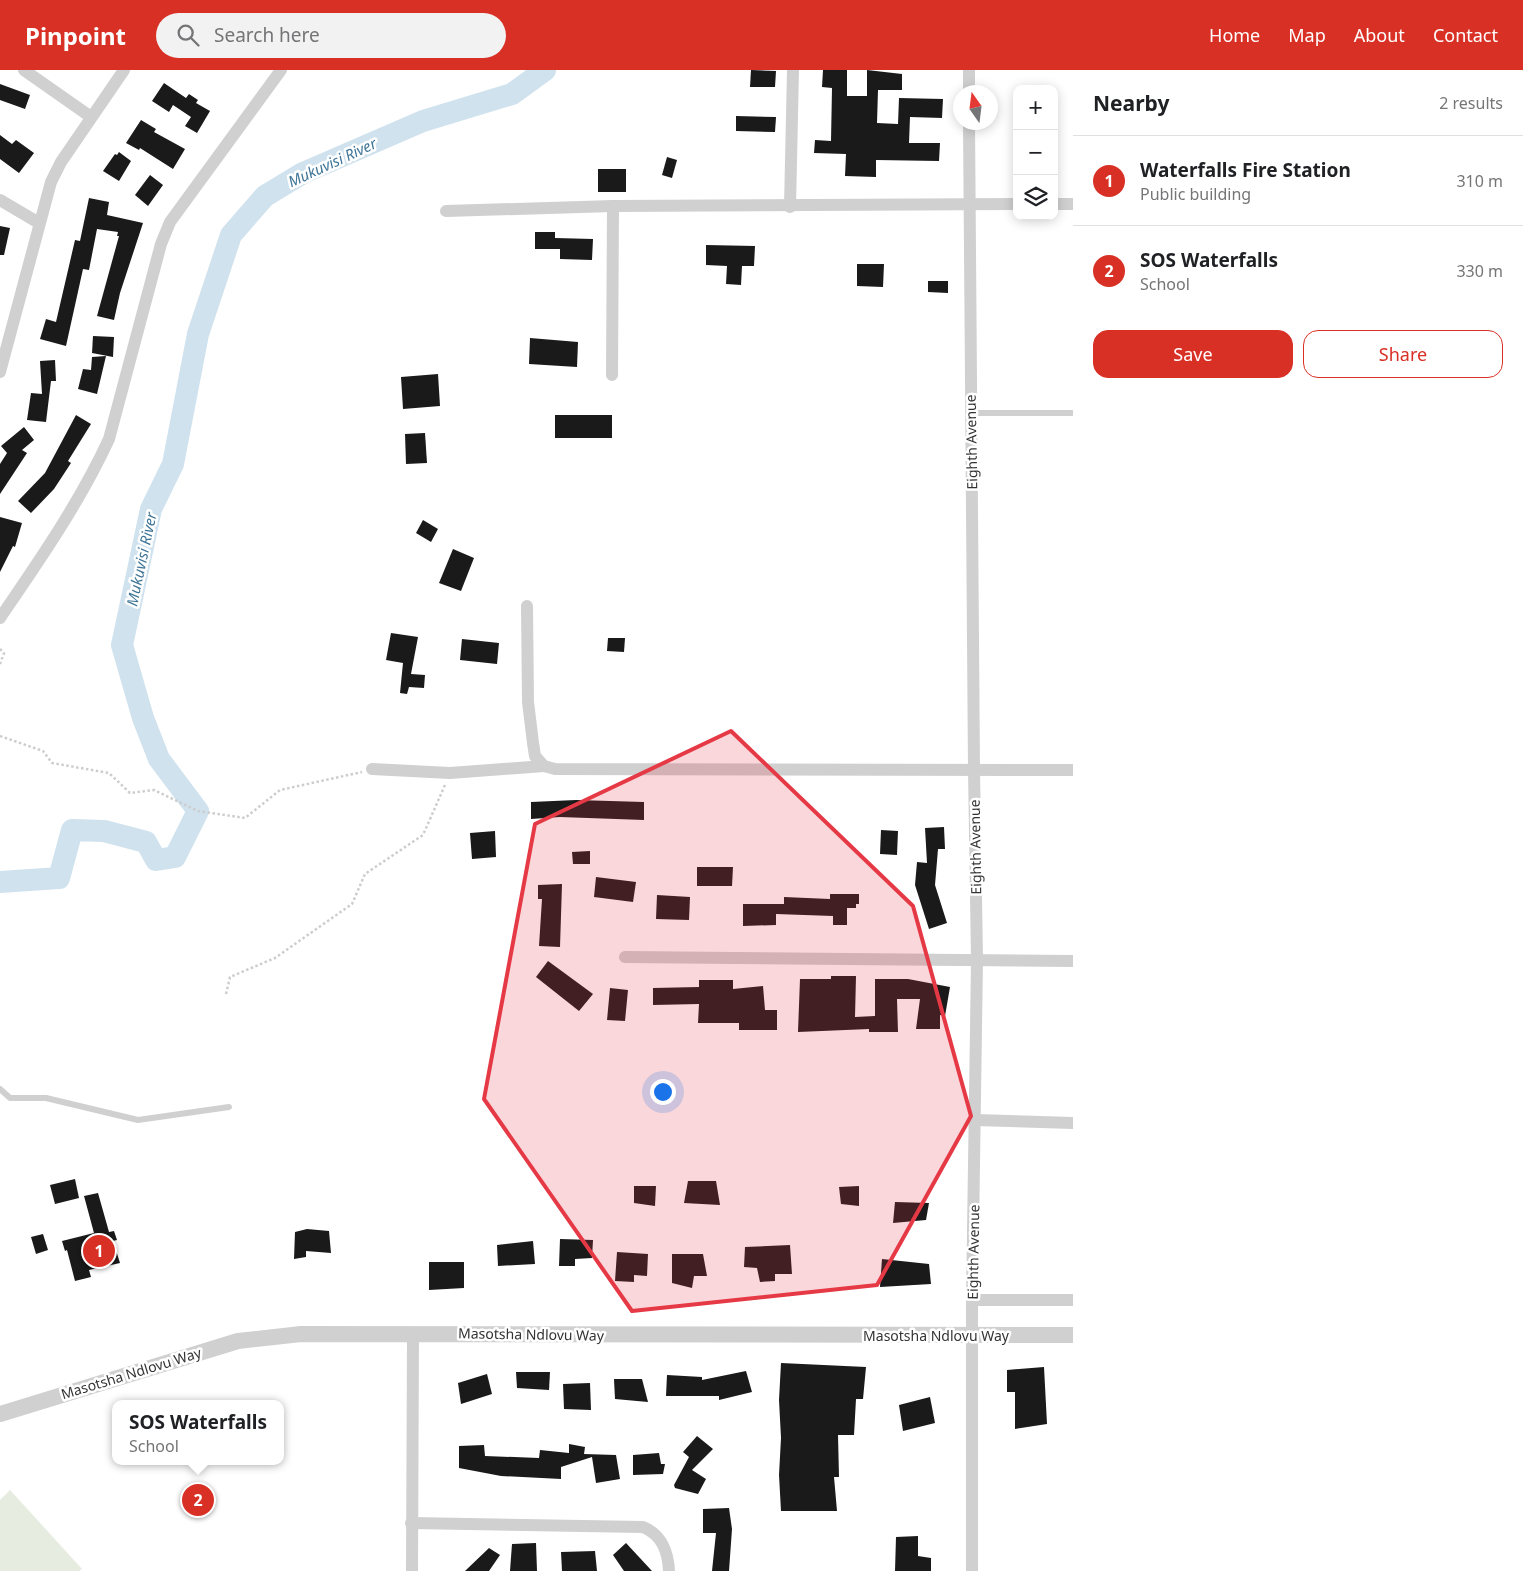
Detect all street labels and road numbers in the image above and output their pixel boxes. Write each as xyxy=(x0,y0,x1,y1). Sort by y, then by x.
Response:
street label: Eighth Avenue xyxy=(961,394,981,490)
street label: Eighth Avenue xyxy=(965,799,985,895)
street label: Eighth Avenue xyxy=(963,1204,983,1300)
street label: Masotsha Ndlovu Way xyxy=(458,1323,605,1345)
street label: Masotsha Ndlovu Way xyxy=(863,1326,1010,1345)
street label: Masotsha Ndlovu Way xyxy=(58,1342,204,1403)

